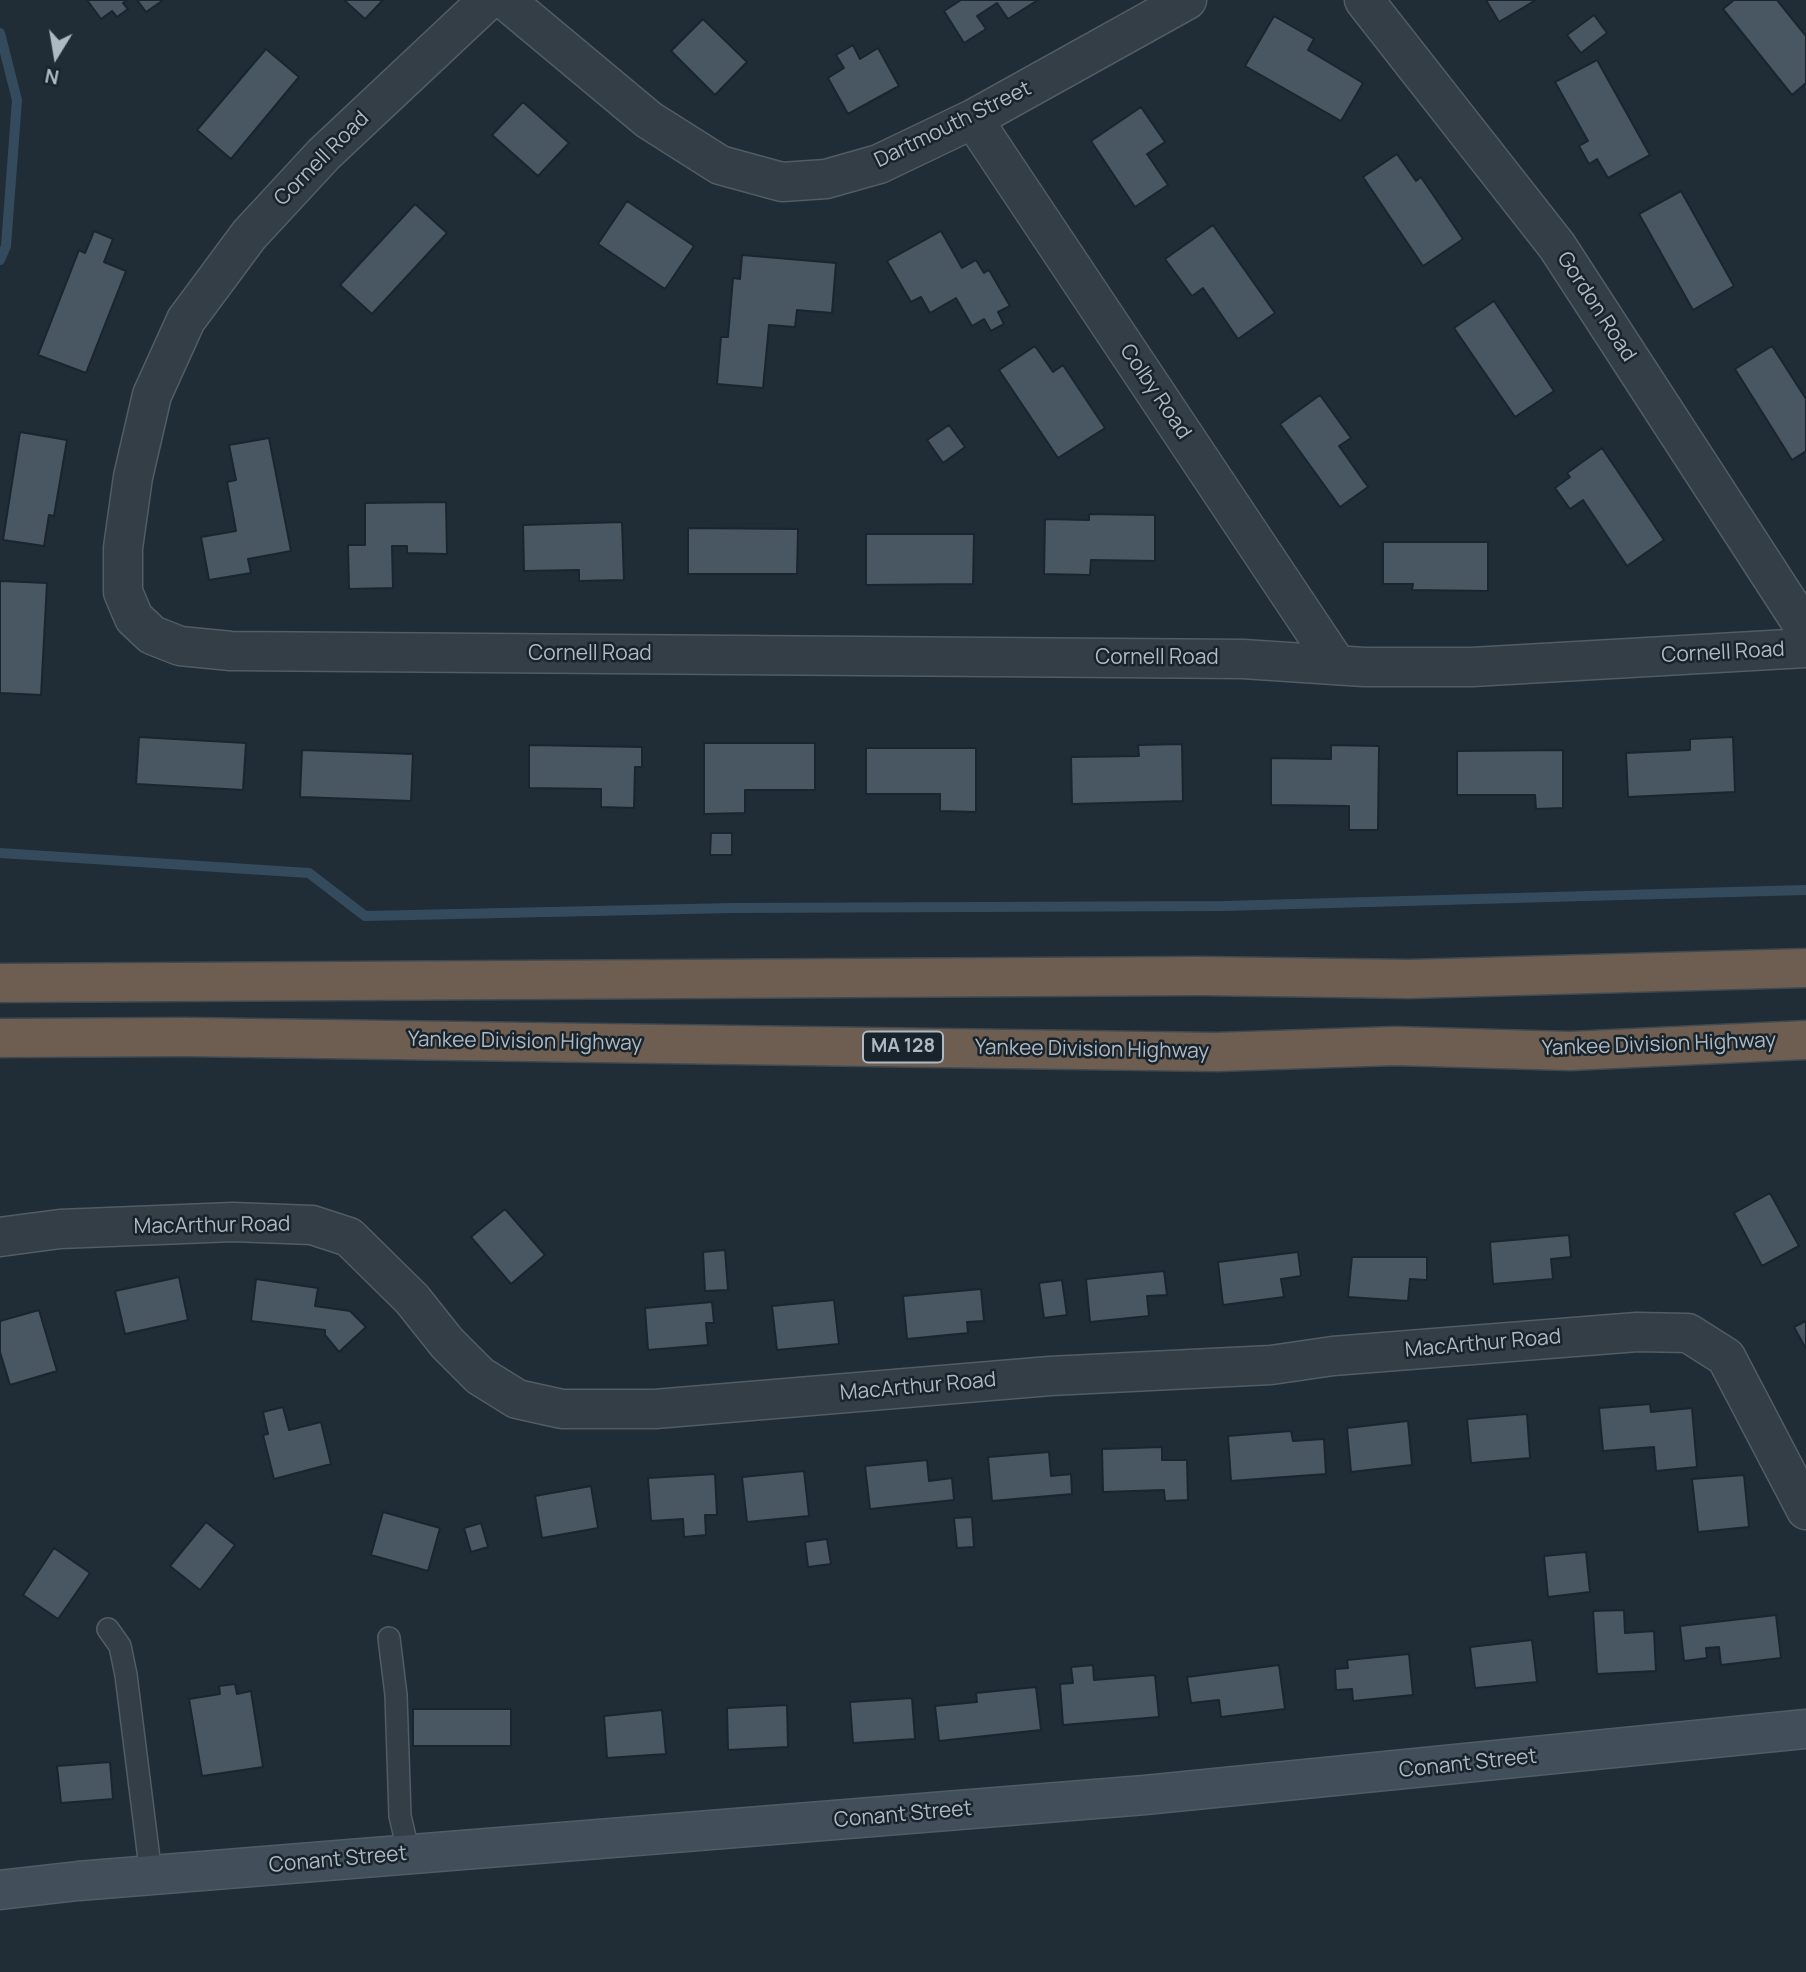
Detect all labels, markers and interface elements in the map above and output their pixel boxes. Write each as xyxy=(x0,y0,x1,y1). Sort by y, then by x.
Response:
north arrow xyxy=(21,21,91,91)
text: N xyxy=(43,63,61,91)
street label: Dartmouth Street xyxy=(871,76,1035,174)
street label: Cornell Road xyxy=(269,106,375,212)
street label: Gordon Road xyxy=(1551,247,1641,367)
street label: Colby Road xyxy=(1114,340,1196,444)
street label: Cornell Road xyxy=(1661,637,1785,669)
street label: Cornell Road xyxy=(528,641,652,667)
street label: Cornell Road xyxy=(1095,645,1219,671)
street label: Yankee Division Highway xyxy=(408,1027,642,1057)
street label: Yankee Division Highway xyxy=(1541,1028,1777,1062)
road number: MA 128 xyxy=(863,1032,943,1063)
street label: Yankee Division Highway xyxy=(975,1035,1209,1065)
street label: MacArthur Road xyxy=(133,1212,291,1240)
street label: MacArthur Road xyxy=(1404,1325,1562,1363)
street label: MacArthur Road xyxy=(839,1368,997,1406)
street label: Conant Street xyxy=(1398,1744,1538,1784)
street label: Conant Street xyxy=(833,1796,973,1834)
street label: Conant Street xyxy=(268,1841,408,1879)

